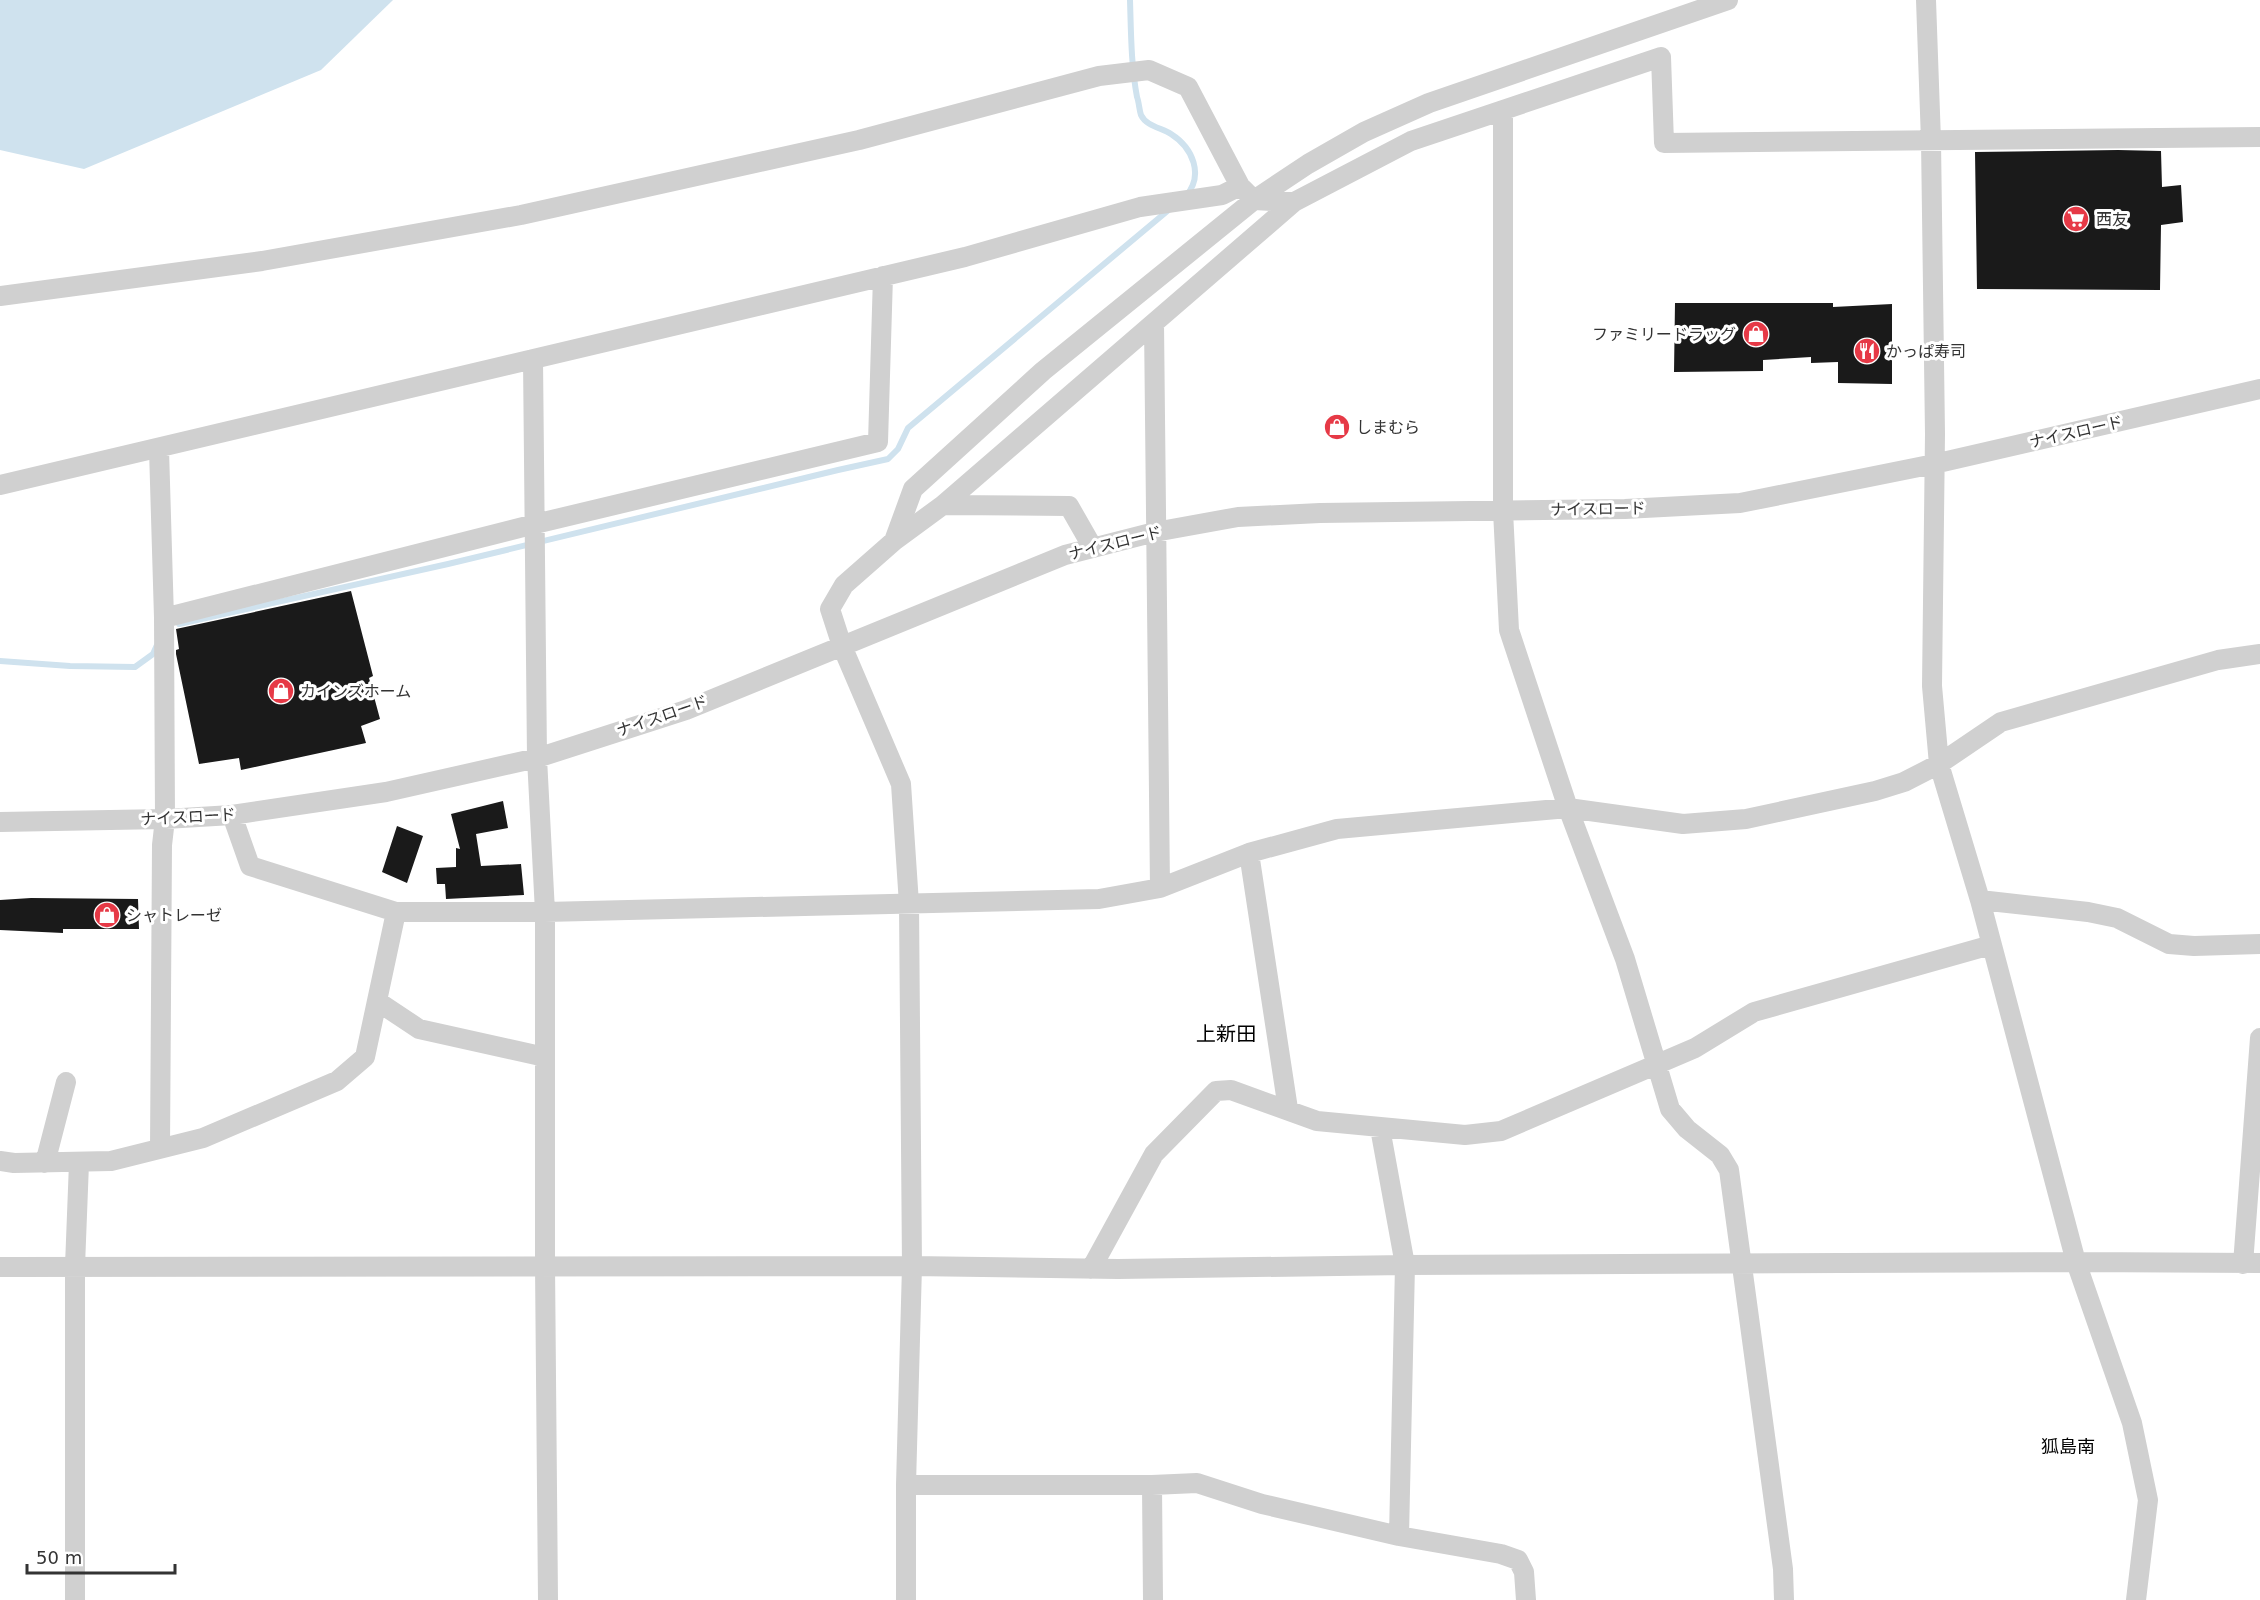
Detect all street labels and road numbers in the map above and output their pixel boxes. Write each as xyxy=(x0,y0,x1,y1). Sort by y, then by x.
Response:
street label: ナイスロード xyxy=(2027,412,2125,452)
street label: ナイスロード xyxy=(1550,499,1646,519)
street label: ナイスロード xyxy=(1066,522,1164,564)
street label: ナイスロード xyxy=(614,691,710,741)
street label: ナイスロード xyxy=(140,805,236,829)

